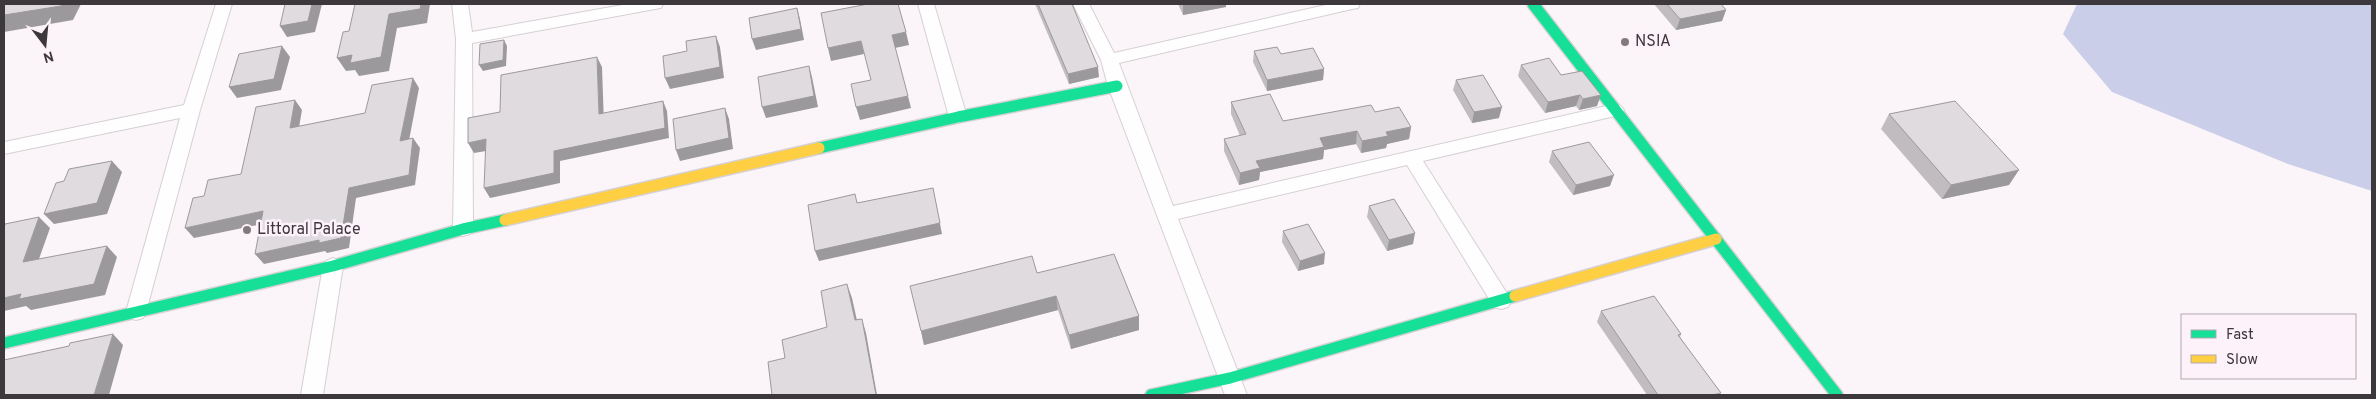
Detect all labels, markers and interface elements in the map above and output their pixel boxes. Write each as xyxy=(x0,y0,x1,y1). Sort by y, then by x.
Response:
north arrow xyxy=(20,20,70,70)
place label: NSIA xyxy=(1635,32,1671,52)
marker: NSIA xyxy=(1619,36,1631,48)
text: N xyxy=(41,46,55,66)
place label: Littoral Palace xyxy=(257,220,361,240)
marker: Littoral Palace xyxy=(241,224,253,236)
legend xyxy=(2181,314,2356,379)
text: Fast xyxy=(2226,326,2254,345)
text: Slow xyxy=(2226,351,2258,370)

